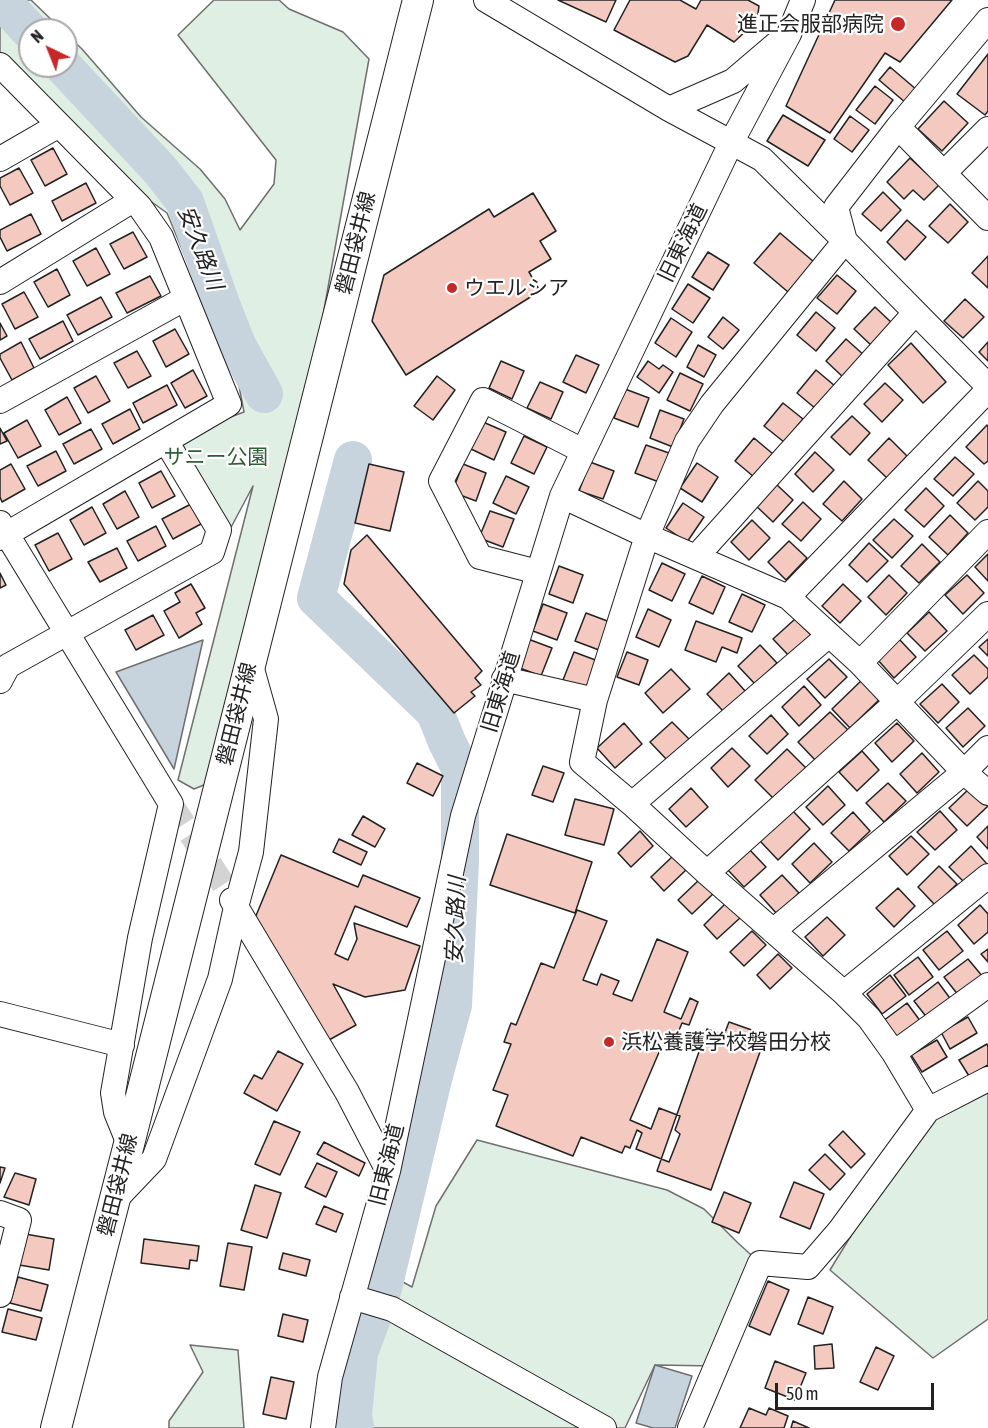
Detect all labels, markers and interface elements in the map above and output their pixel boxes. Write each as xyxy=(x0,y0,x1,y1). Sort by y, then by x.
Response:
place label: 進正会服部病院 xyxy=(737,11,884,37)
marker: 進正会服部病院 xyxy=(889,15,907,33)
north arrow xyxy=(18,18,78,78)
text: N xyxy=(27,26,47,46)
street label: 磐田袋井線 xyxy=(331,189,381,297)
street label: 旧東海道 xyxy=(653,200,713,286)
water label: 安久路川 xyxy=(172,202,228,294)
place label: ウエルシア xyxy=(464,275,569,301)
marker: ウエルシア xyxy=(445,281,459,295)
park label: サニー公園 xyxy=(164,444,268,470)
street label: 旧東海道 xyxy=(477,648,525,736)
street label: 磐田袋井線 xyxy=(212,660,262,768)
water label: 安久路川 xyxy=(441,876,471,964)
place label: 浜松養護学校磐田分校 xyxy=(621,1029,831,1055)
marker: 浜松養護学校磐田分校 xyxy=(602,1035,616,1049)
street label: 旧東海道 xyxy=(365,1121,409,1209)
street label: 磐田袋井線 xyxy=(93,1131,143,1239)
scale bar xyxy=(778,1371,937,1409)
text: 50 m xyxy=(786,1383,818,1404)

